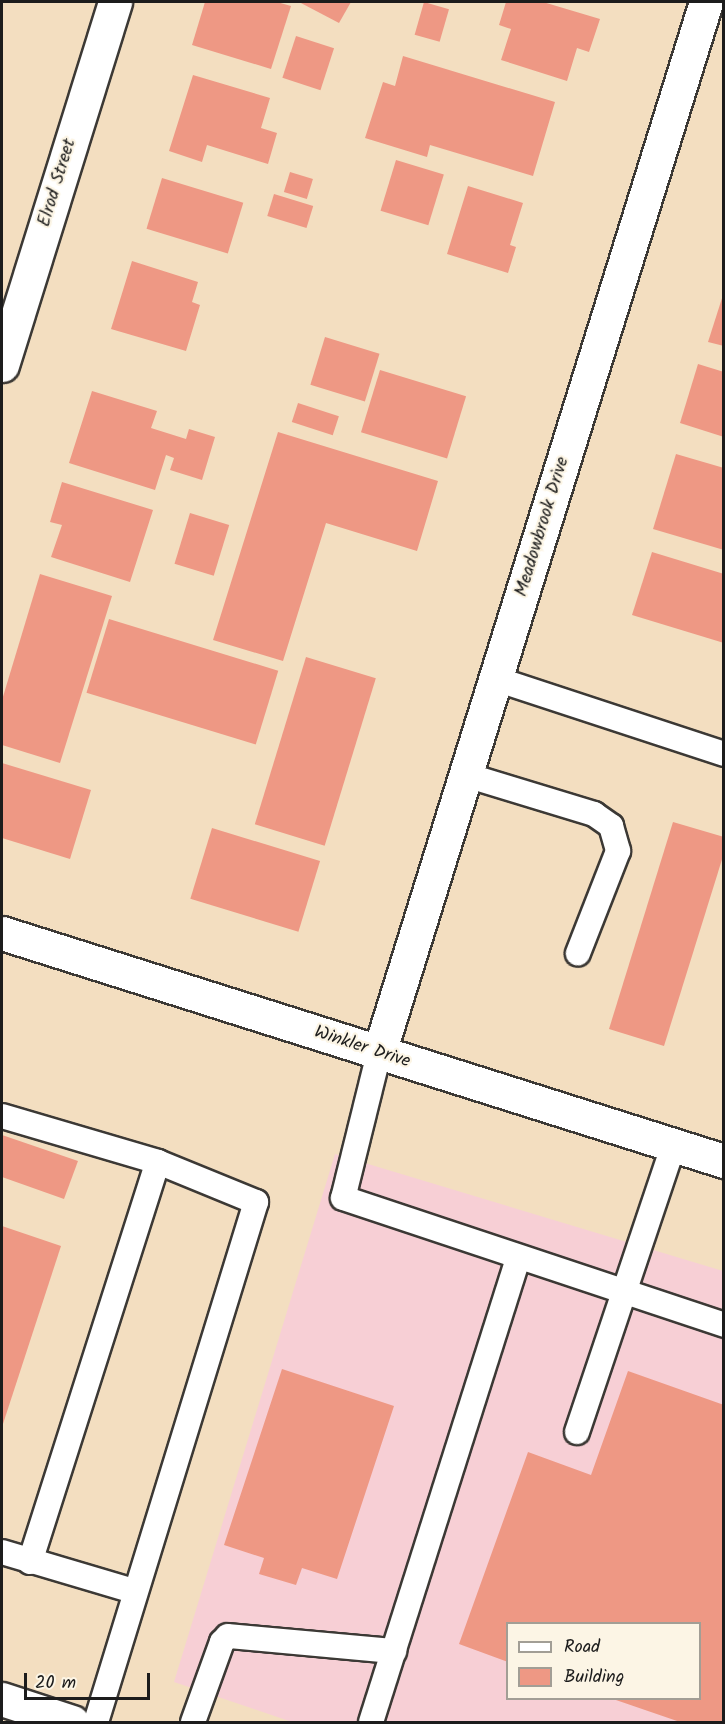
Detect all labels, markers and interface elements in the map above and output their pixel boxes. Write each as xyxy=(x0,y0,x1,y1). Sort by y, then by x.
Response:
street label: Elrod Street xyxy=(34,136,82,230)
street label: Meadowbrook Drive xyxy=(511,455,575,599)
street label: Winkler Drive xyxy=(311,1022,413,1074)
legend xyxy=(506,1622,701,1700)
text: Road xyxy=(564,1633,600,1662)
scale bar xyxy=(27,1661,153,1699)
text: Building xyxy=(564,1663,624,1692)
text: 20 m xyxy=(35,1669,76,1698)

